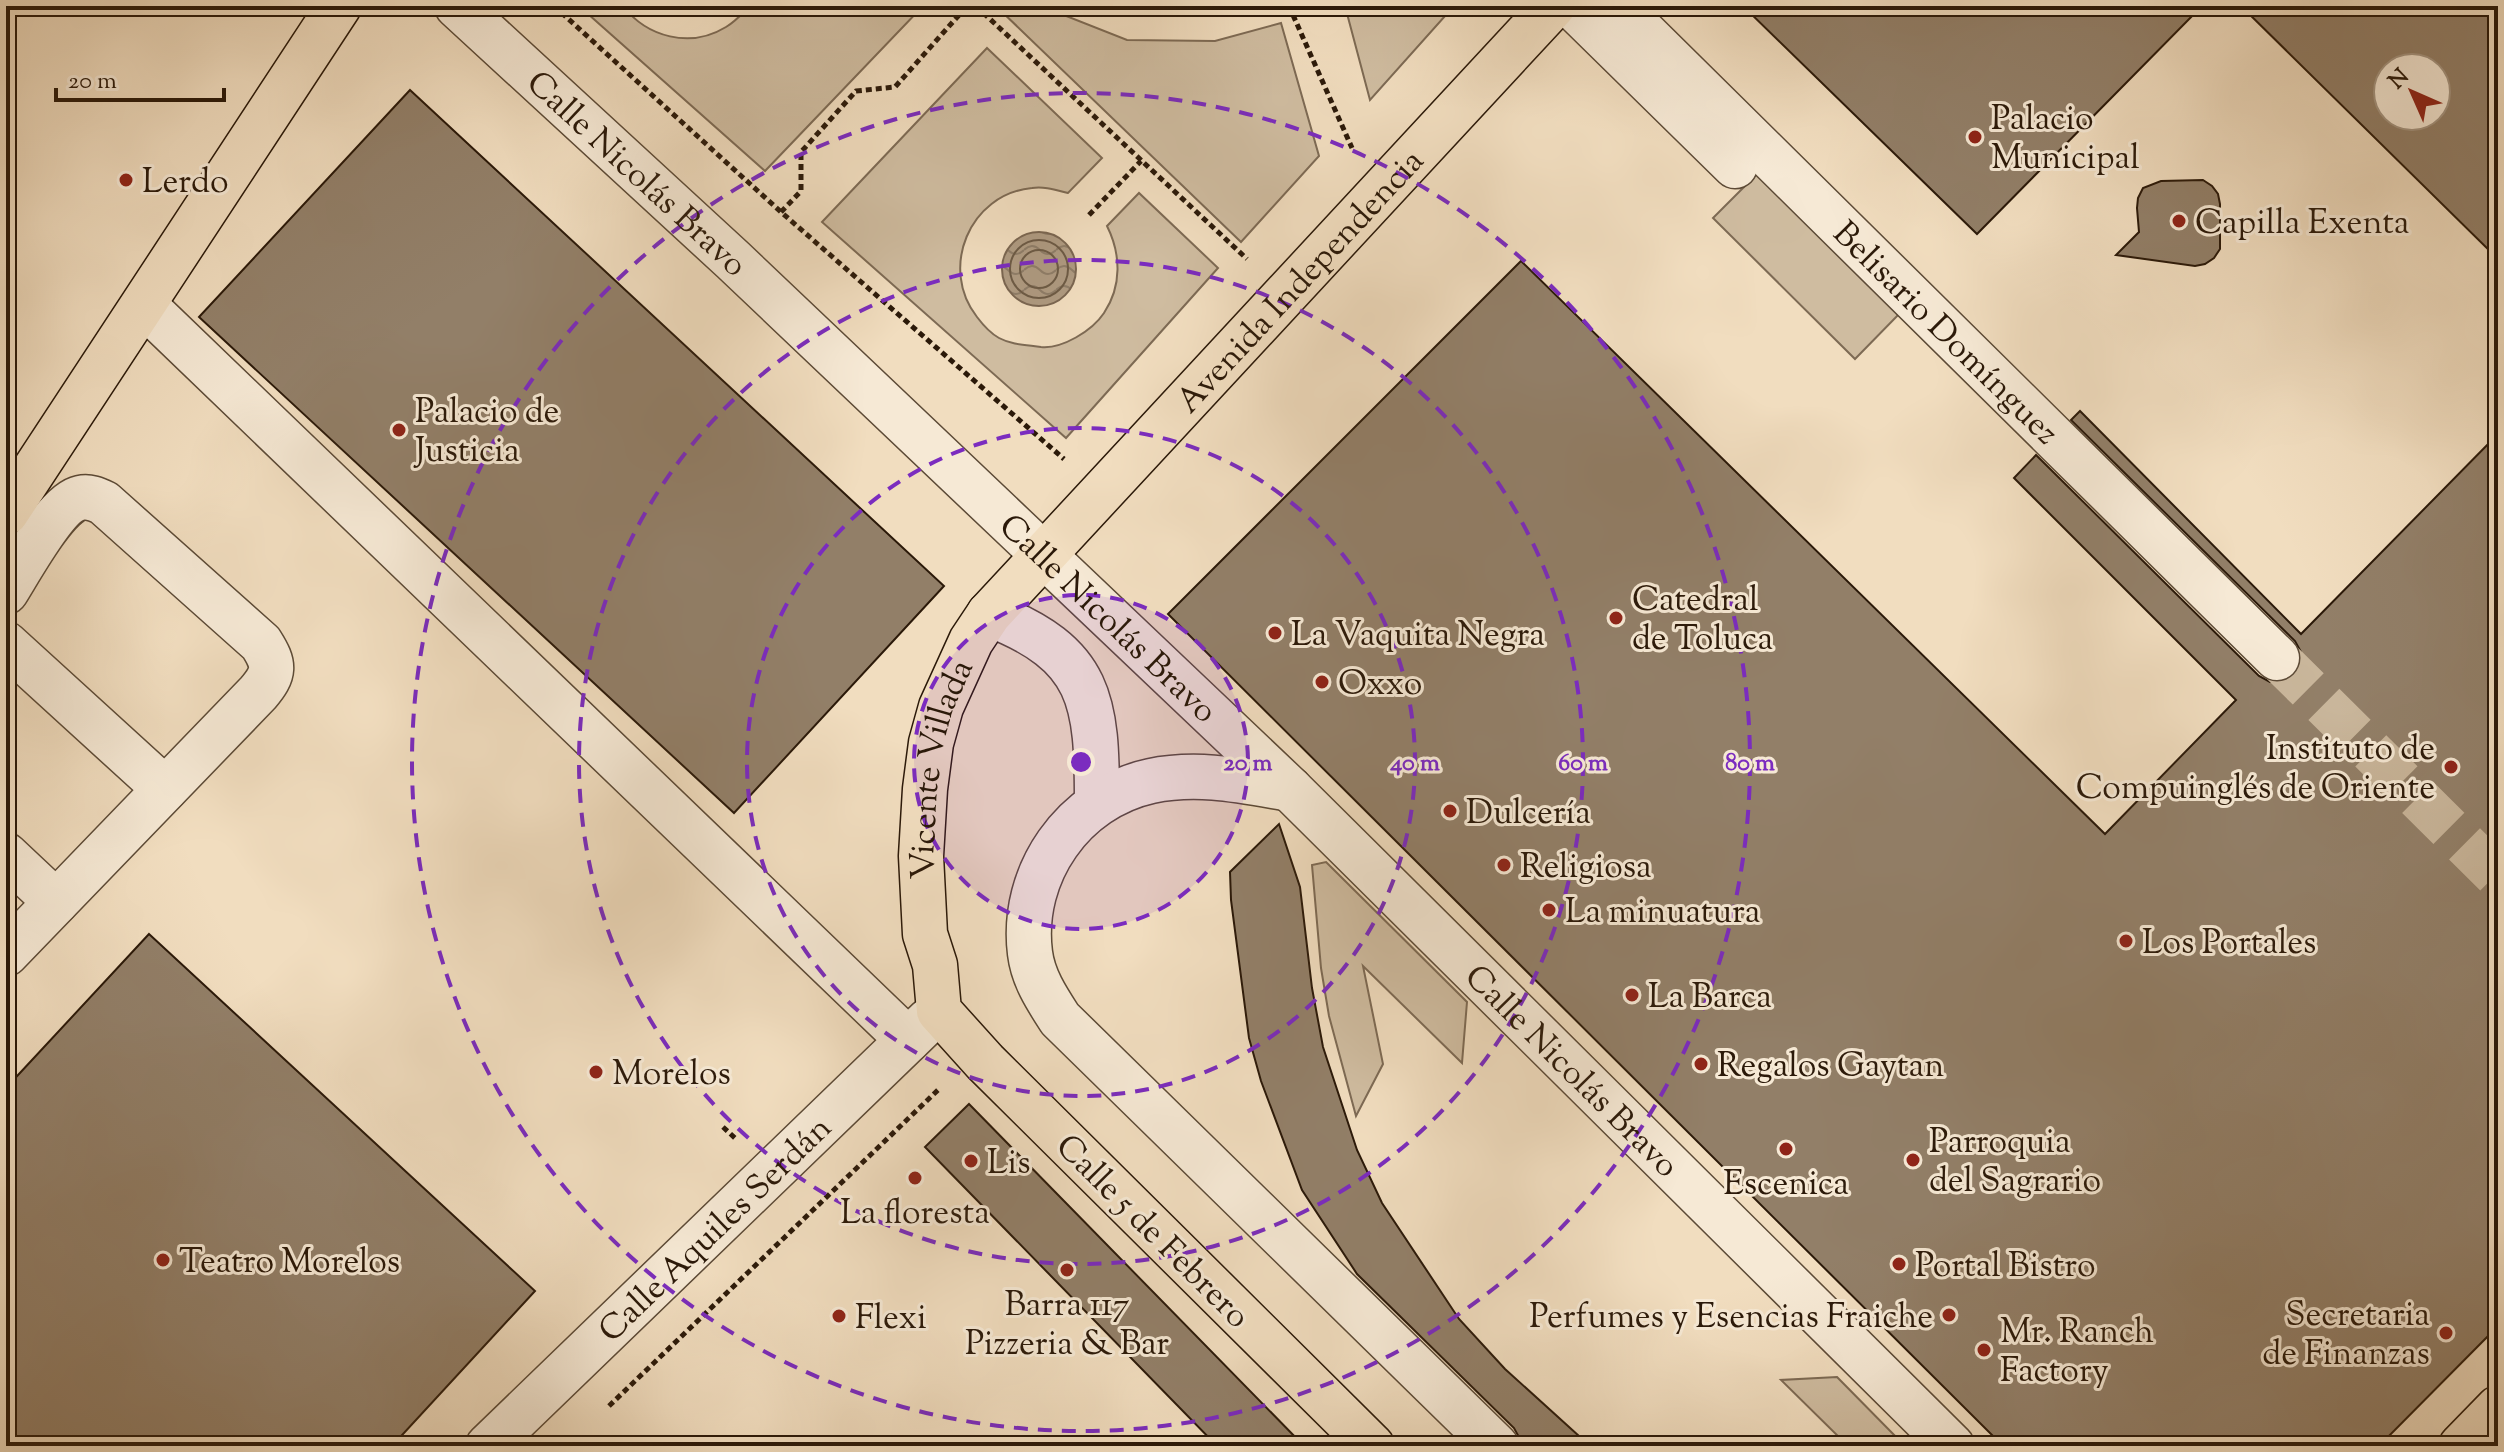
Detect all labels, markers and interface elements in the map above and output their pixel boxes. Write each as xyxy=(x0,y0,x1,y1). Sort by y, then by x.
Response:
scale bar xyxy=(56,52,224,102)
north arrow xyxy=(2372,52,2452,132)
street label: Calle Nicolás Bravo xyxy=(514,61,757,290)
text: N xyxy=(2382,62,2418,98)
text: 20 m xyxy=(68,65,117,99)
place label: Palacio Municipal xyxy=(1991,96,2140,184)
marker: Palacio Municipal xyxy=(1966,128,1984,146)
street label: Avenida Independencia xyxy=(1166,139,1437,426)
place label: Lerdo xyxy=(142,159,229,208)
marker: Lerdo xyxy=(117,171,135,189)
place label: Capilla Exenta xyxy=(2195,200,2409,249)
street label: Belisario Domínguez xyxy=(1820,211,2069,458)
marker: Capilla Exenta xyxy=(2170,212,2188,230)
place label: Palacio de Justicia xyxy=(413,389,559,477)
marker: Palacio de Justicia xyxy=(390,421,408,439)
street label: Calle Nicolás Bravo xyxy=(987,504,1227,736)
place label: Catedral de Toluca xyxy=(1632,577,1773,665)
marker: Catedral de Toluca xyxy=(1607,609,1625,627)
place label: La Vaquita Negra xyxy=(1291,612,1545,661)
marker: La Vaquita Negra xyxy=(1266,624,1284,642)
street label: Vicente Villada xyxy=(900,652,988,880)
place label: Oxxo xyxy=(1338,661,1422,710)
marker: Oxxo xyxy=(1313,673,1331,691)
place label: Instituto de Compuinglés de Oriente xyxy=(2076,726,2435,814)
text: 20 m xyxy=(1224,747,1273,781)
text: 40 m xyxy=(1389,747,1440,781)
text: 60 m xyxy=(1558,747,1608,781)
text: 80 m xyxy=(1725,747,1775,781)
centre of rings xyxy=(1067,748,1095,776)
marker: Instituto de Compuinglés de Oriente xyxy=(2442,758,2460,776)
place label: Dulcería xyxy=(1466,790,1591,839)
marker: Dulcería xyxy=(1441,802,1459,820)
place label: Religiosa xyxy=(1520,844,1652,893)
marker: Religiosa xyxy=(1495,856,1513,874)
place label: La minuatura xyxy=(1565,889,1761,938)
marker: La minuatura xyxy=(1540,901,1558,919)
place label: Los Portales xyxy=(2142,920,2316,969)
marker: Los Portales xyxy=(2117,932,2135,950)
street label: Calle Nicolás Bravo xyxy=(1452,955,1689,1190)
place label: La Barca xyxy=(1648,974,1772,1023)
marker: La Barca xyxy=(1623,986,1641,1004)
place label: Regalos Gaytan xyxy=(1717,1043,1944,1092)
place label: Morelos xyxy=(612,1051,731,1100)
marker: Regalos Gaytan xyxy=(1692,1055,1710,1073)
marker: Morelos xyxy=(587,1063,605,1081)
street label: Calle Aquiles Serdán xyxy=(589,1106,844,1355)
place label: Parroquia del Sagrario xyxy=(1929,1119,2101,1207)
street label: Calle 5 de Febrero xyxy=(1043,1124,1260,1341)
place label: Lis xyxy=(987,1140,1031,1189)
marker: Escenica xyxy=(1777,1140,1795,1158)
marker: Parroquia del Sagrario xyxy=(1904,1151,1922,1169)
marker: Lis xyxy=(962,1152,980,1170)
place label: Escenica xyxy=(1723,1161,1849,1210)
marker: La floresta xyxy=(906,1169,924,1187)
place label: La floresta xyxy=(840,1190,990,1239)
place label: Teatro Morelos xyxy=(179,1239,400,1288)
place label: Portal Bistro xyxy=(1915,1243,2096,1292)
marker: Teatro Morelos xyxy=(154,1251,172,1269)
marker: Portal Bistro xyxy=(1890,1255,1908,1273)
marker: Barra 117 Pizzeria & Bar xyxy=(1058,1261,1076,1279)
place label: Barra 117 Pizzeria & Bar xyxy=(965,1282,1169,1370)
place label: Secretaria de Finanzas xyxy=(2262,1292,2430,1380)
place label: Perfumes y Esencias Fraiche xyxy=(1529,1294,1933,1343)
place label: Flexi xyxy=(855,1295,927,1344)
marker: Perfumes y Esencias Fraiche xyxy=(1940,1306,1958,1324)
marker: Flexi xyxy=(830,1307,848,1325)
place label: Mr. Ranch Factory xyxy=(2000,1309,2154,1397)
marker: Secretaria de Finanzas xyxy=(2437,1324,2455,1342)
marker: Mr. Ranch Factory xyxy=(1975,1341,1993,1359)

